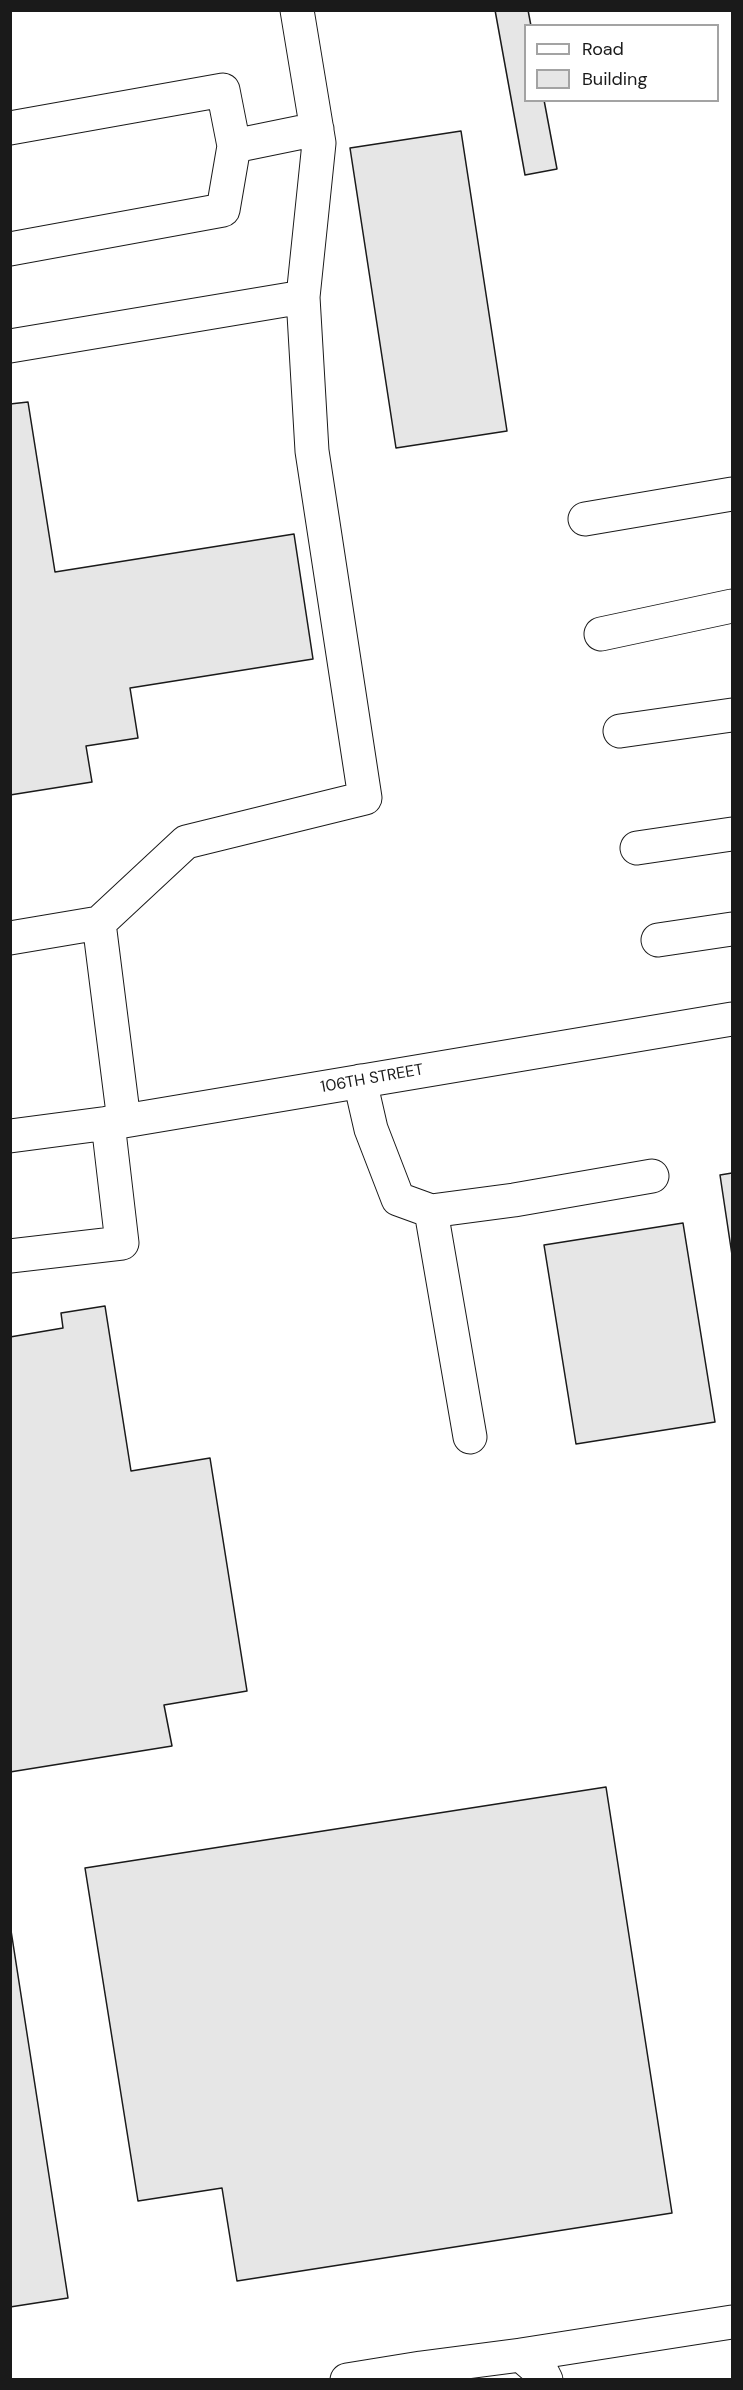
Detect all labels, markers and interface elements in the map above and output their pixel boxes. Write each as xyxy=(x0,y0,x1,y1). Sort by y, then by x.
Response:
legend xyxy=(524,24,719,102)
text: Road xyxy=(582,37,624,61)
text: Building xyxy=(582,67,647,91)
street label: 106TH STREET xyxy=(319,1061,425,1097)

